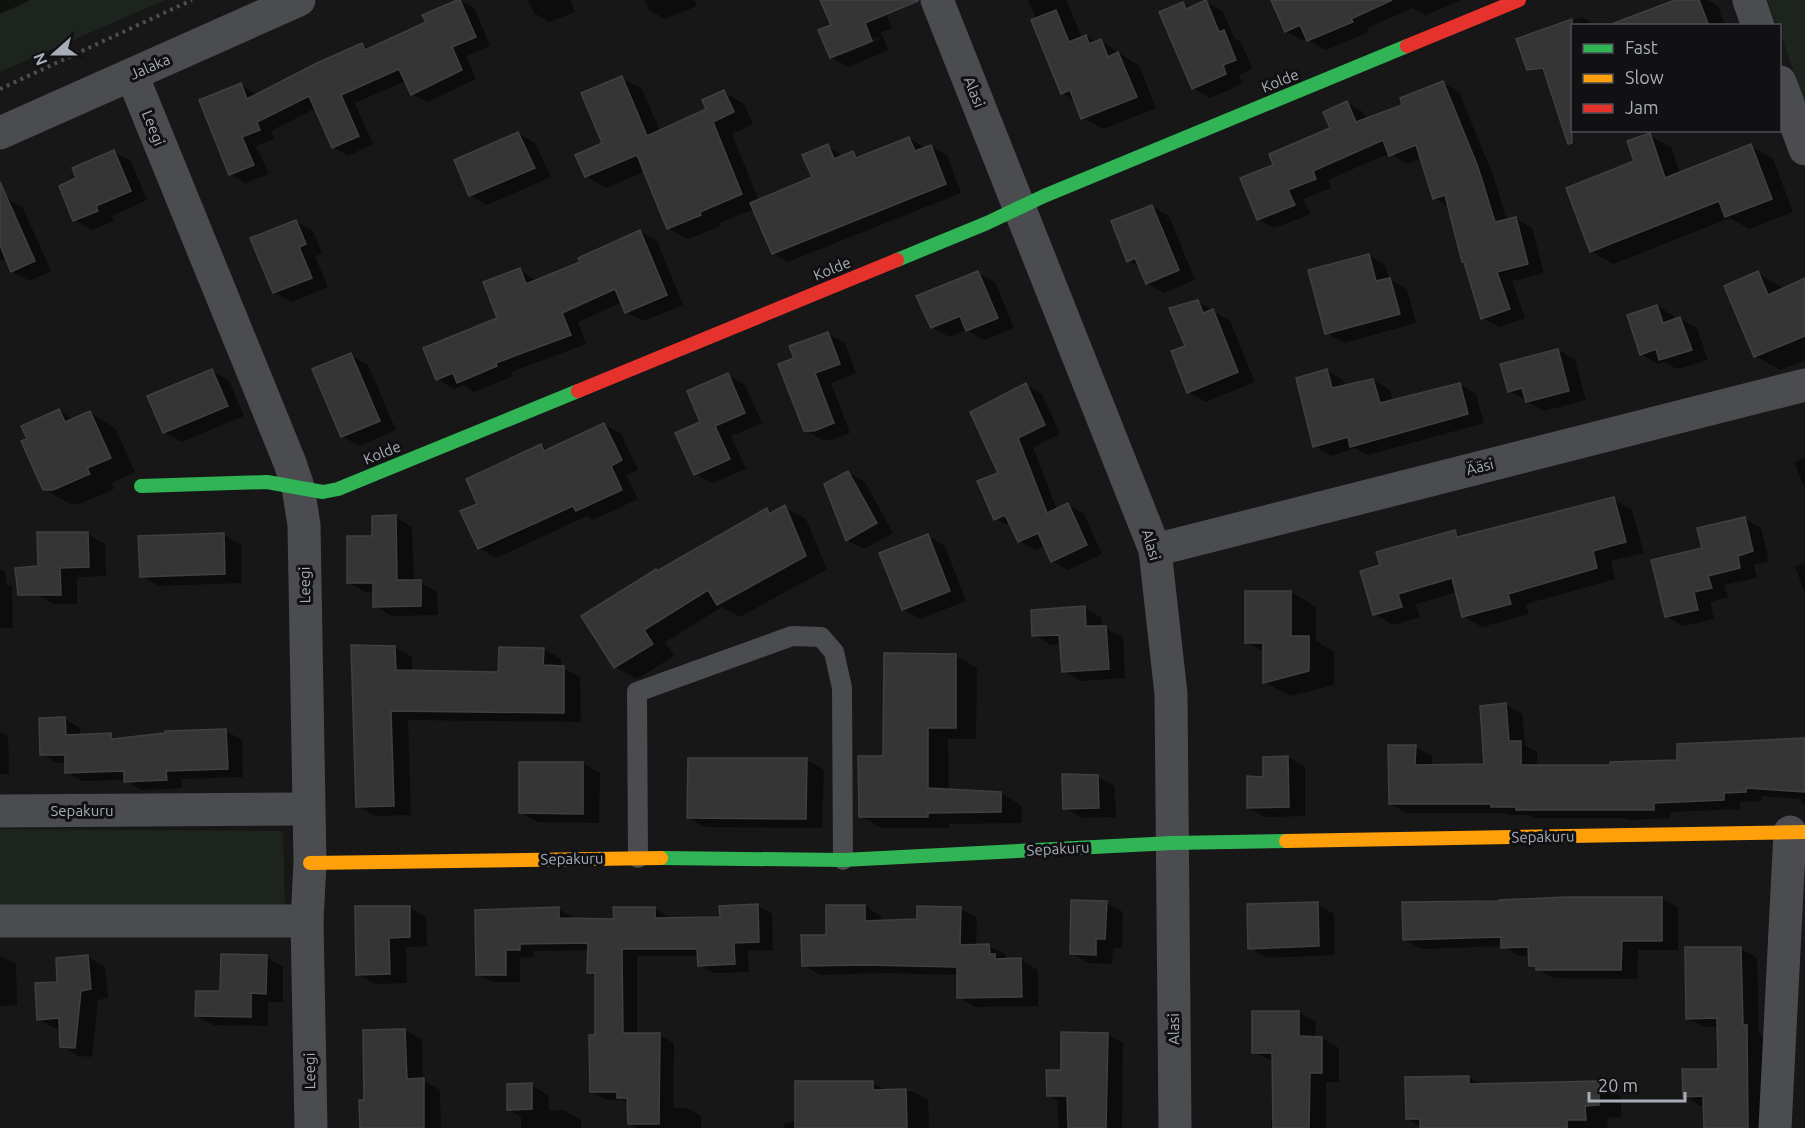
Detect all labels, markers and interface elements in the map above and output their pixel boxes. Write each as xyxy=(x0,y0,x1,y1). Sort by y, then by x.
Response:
north arrow xyxy=(24,24,84,84)
legend xyxy=(1571,24,1781,132)
text: Fast xyxy=(1625,37,1658,57)
street label: Jalaka xyxy=(127,50,172,83)
text: N xyxy=(29,51,51,68)
street label: Kolde xyxy=(1259,65,1301,96)
text: Slow xyxy=(1625,67,1664,87)
street label: Alasi xyxy=(961,74,988,110)
text: Jam xyxy=(1625,97,1659,117)
street label: Leegi xyxy=(139,108,168,148)
street label: Kolde xyxy=(811,253,853,284)
street label: Kolde xyxy=(361,437,403,468)
street label: Ääsi xyxy=(1464,455,1495,478)
street label: Alasi xyxy=(1139,527,1164,562)
street label: Leegi xyxy=(296,567,313,603)
street label: Sepakuru xyxy=(50,802,114,819)
street label: Sepakuru xyxy=(1511,827,1575,846)
street label: Sepakuru xyxy=(1026,838,1090,859)
street label: Sepakuru xyxy=(540,849,604,868)
street label: Alasi xyxy=(1165,1013,1182,1045)
street label: Leegi xyxy=(301,1053,318,1089)
scale bar xyxy=(1589,1065,1685,1103)
text: 20 m xyxy=(1598,1075,1638,1095)

